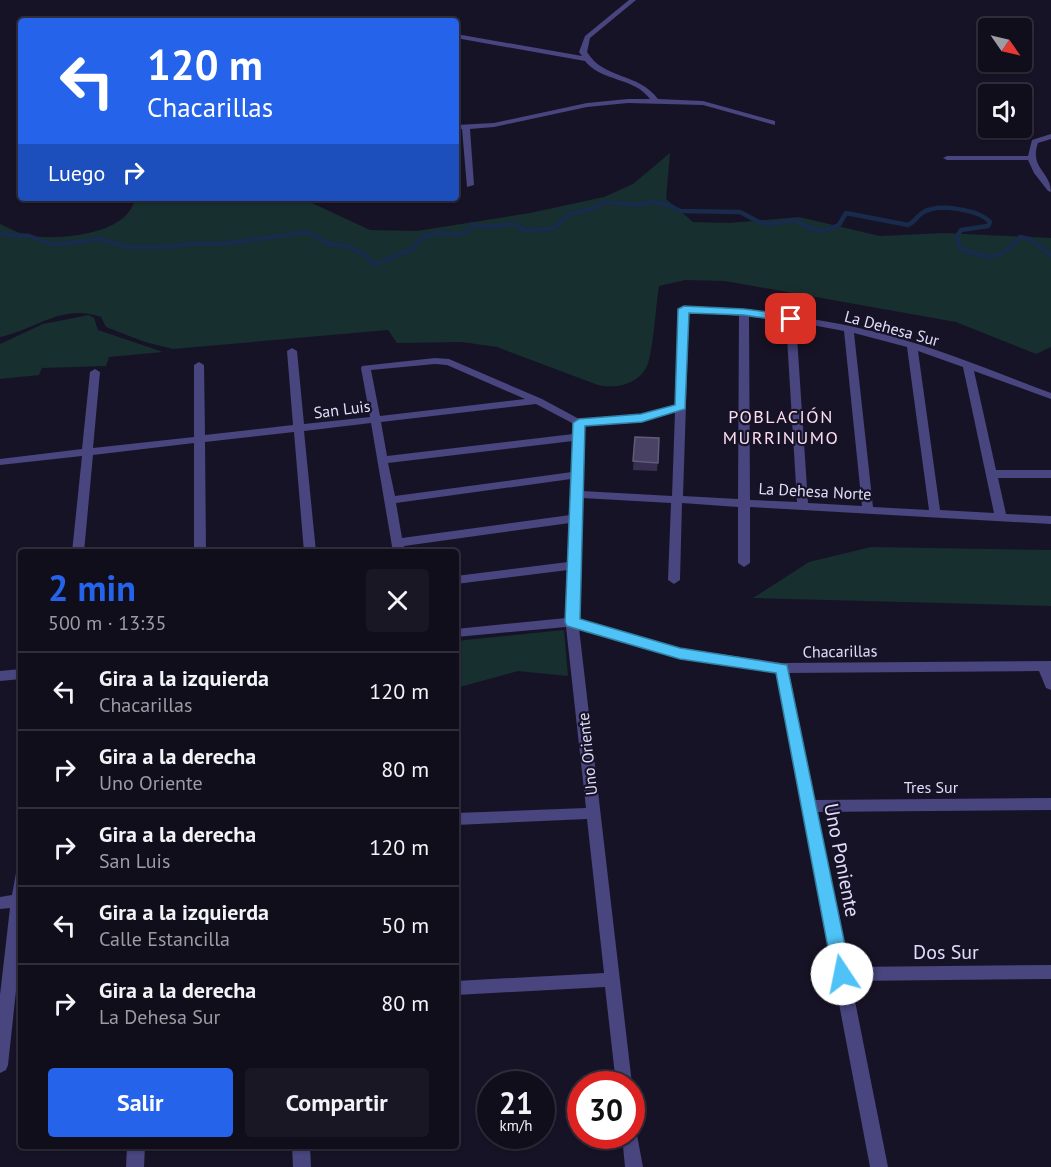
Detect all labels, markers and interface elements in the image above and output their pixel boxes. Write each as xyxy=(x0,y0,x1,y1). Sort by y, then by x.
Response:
north arrow xyxy=(978,18,1032,72)
map controls xyxy=(978,18,1032,138)
text: 120 m xyxy=(147,37,263,92)
icon: left xyxy=(48,42,126,120)
button: sound xyxy=(978,84,1032,138)
text: Chacarillas xyxy=(147,90,273,124)
icon: right xyxy=(117,156,150,189)
text: Luego xyxy=(48,159,105,187)
pin xyxy=(765,293,816,344)
icon: arrive xyxy=(774,302,807,335)
street label: La Dehesa Sur xyxy=(842,306,942,350)
street label: San Luis xyxy=(312,396,372,422)
district label: POBLACIÓN MURRINUMO xyxy=(723,405,839,449)
street label: La Dehesa Norte xyxy=(758,478,872,504)
text: 2 min xyxy=(48,564,136,611)
button: close xyxy=(366,569,429,632)
text: 500 m · 13:35 xyxy=(48,610,166,636)
street label: Chacarillas xyxy=(802,640,878,662)
text: Gira a la izquierda xyxy=(99,664,269,692)
icon: left xyxy=(48,675,81,708)
text: 120 m xyxy=(369,677,429,705)
text: Chacarillas xyxy=(99,692,192,718)
street label: Uno Oriente xyxy=(573,712,601,796)
text: Gira a la derecha xyxy=(99,742,256,770)
icon: right xyxy=(48,753,81,786)
text: 80 m xyxy=(381,755,429,783)
text: Uno Oriente xyxy=(99,770,203,796)
street label: Tres Sur xyxy=(904,777,959,797)
street label: Uno Poniente xyxy=(818,801,866,919)
text: Gira a la derecha xyxy=(99,820,256,848)
icon: right xyxy=(48,831,81,864)
text: 120 m xyxy=(369,833,429,861)
text: San Luis xyxy=(99,848,170,874)
text: Gira a la izquierda xyxy=(99,898,269,926)
icon: left xyxy=(48,909,81,942)
text: 50 m xyxy=(381,911,429,939)
text: Calle Estancilla xyxy=(99,926,230,952)
street label: Dos Sur xyxy=(913,939,979,965)
position arrow xyxy=(810,942,874,1006)
text: Gira a la derecha xyxy=(99,976,256,1004)
icon: right xyxy=(48,987,81,1020)
text: 80 m xyxy=(381,989,429,1017)
text: La Dehesa Sur xyxy=(99,1004,220,1030)
button: Salir xyxy=(48,1068,233,1137)
button: Compartir xyxy=(245,1068,429,1137)
speed limit sign: 30 xyxy=(567,1071,645,1149)
text: 21 xyxy=(499,1083,533,1122)
text: km/h xyxy=(500,1116,532,1135)

